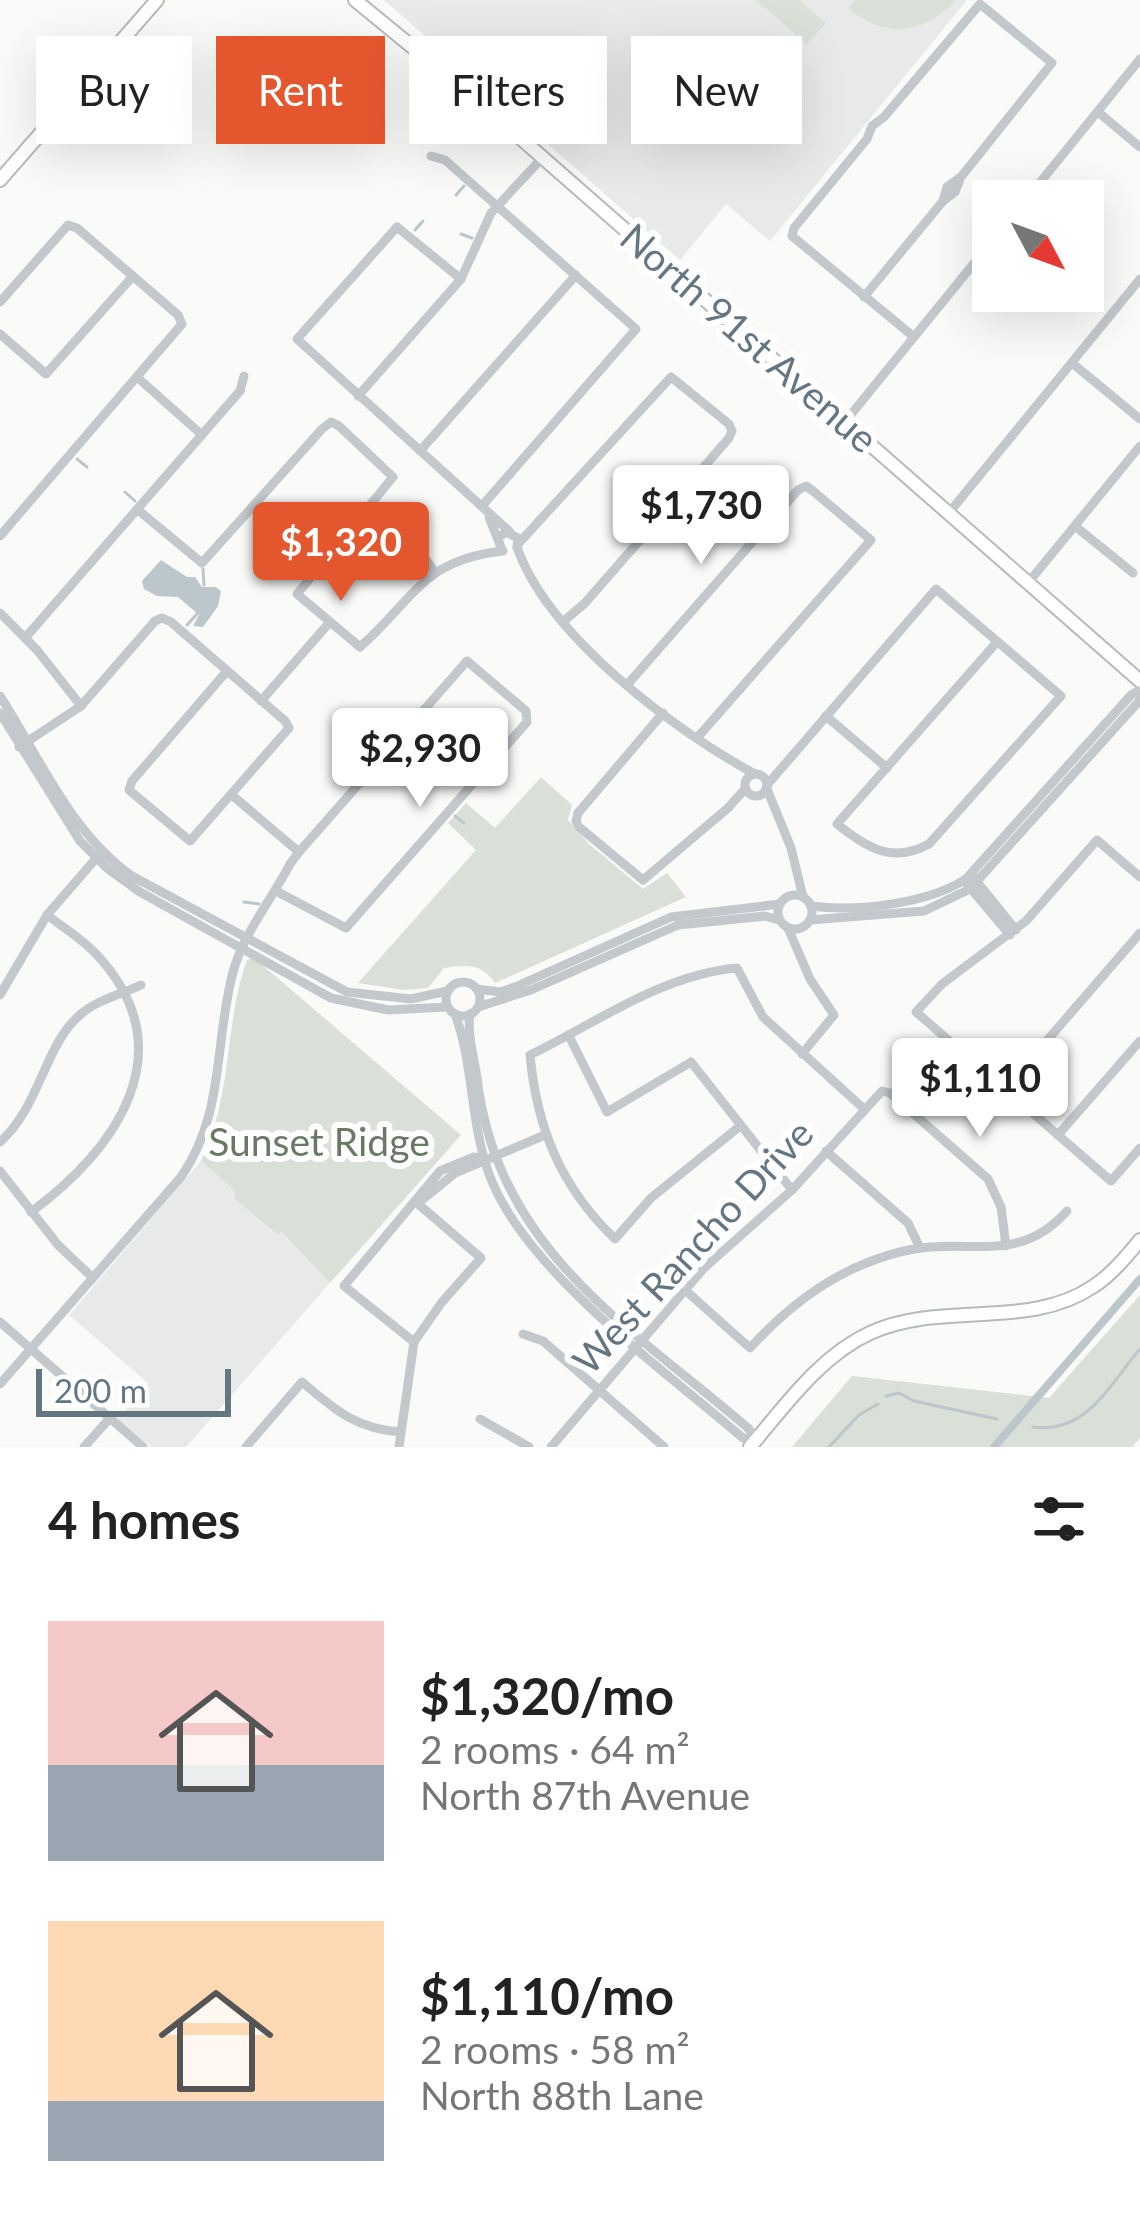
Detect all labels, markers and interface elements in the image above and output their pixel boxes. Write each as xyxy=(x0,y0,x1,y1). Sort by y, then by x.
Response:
chip: Buy xyxy=(36,36,192,144)
chip: Rent xyxy=(216,36,385,144)
chip: Filters xyxy=(409,36,607,144)
chip: New xyxy=(631,36,802,144)
north arrow xyxy=(972,180,1104,312)
map controls xyxy=(972,180,1104,312)
street label: North 91st Avenue xyxy=(612,213,887,461)
pin: $1,730 xyxy=(603,465,799,567)
text: $1,730 xyxy=(640,481,762,527)
pin: $1,320 xyxy=(243,502,439,604)
text: $1,320 xyxy=(280,518,402,564)
pin: $2,930 xyxy=(322,708,518,810)
text: $2,930 xyxy=(359,724,481,770)
pin: $1,110 xyxy=(882,1038,1078,1140)
text: $1,110 xyxy=(919,1054,1041,1100)
street label: West Rancho Drive xyxy=(563,1110,822,1383)
park label: Sunset Ridge xyxy=(208,1118,430,1164)
scale bar xyxy=(36,1363,231,1416)
text: 200 m xyxy=(54,1370,147,1410)
icon: filters xyxy=(1026,1486,1092,1552)
text: 4 homes xyxy=(48,1489,240,1550)
text: $1,320/mo xyxy=(420,1665,674,1726)
icon: home xyxy=(144,1669,288,1813)
text: 2 rooms · 64 m² xyxy=(420,1726,690,1772)
text: North 87th Avenue xyxy=(420,1772,750,1818)
text: $1,110/mo xyxy=(420,1965,674,2026)
icon: home xyxy=(144,1969,288,2113)
text: 2 rooms · 58 m² xyxy=(420,2026,690,2072)
text: North 88th Lane xyxy=(420,2072,704,2118)

